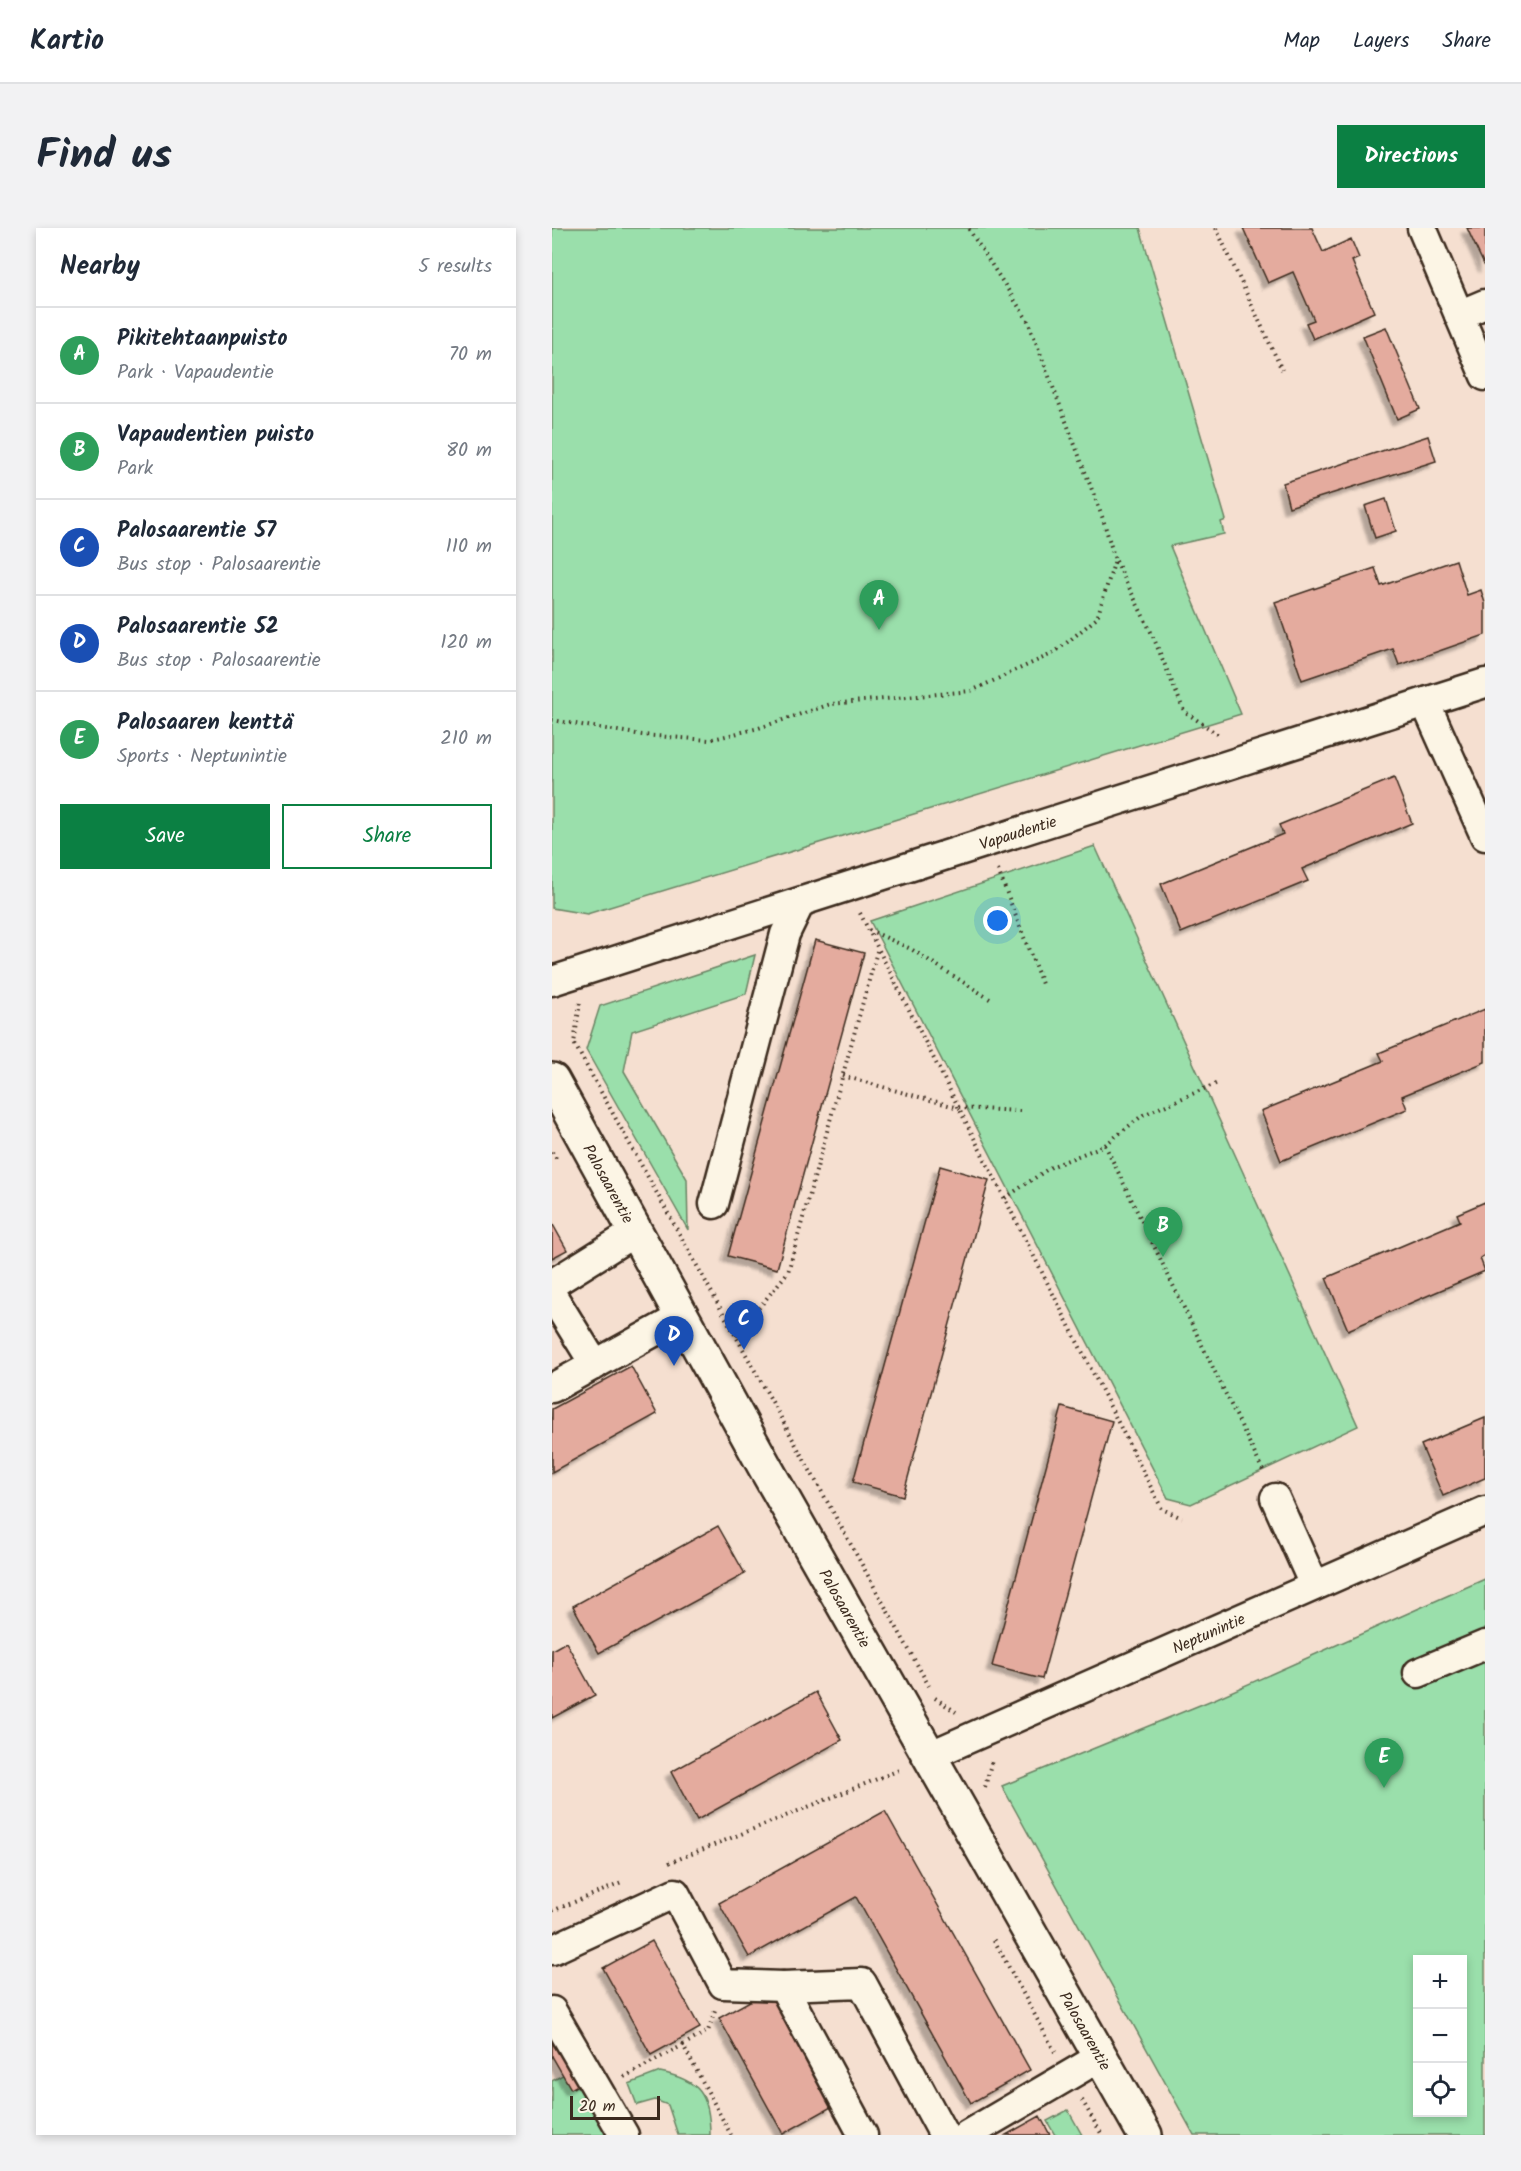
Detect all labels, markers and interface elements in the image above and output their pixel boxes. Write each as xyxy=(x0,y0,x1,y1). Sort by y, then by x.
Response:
text: Kartio xyxy=(30,19,104,64)
text: Map xyxy=(1283,25,1320,58)
text: Layers xyxy=(1353,25,1409,58)
text: Share xyxy=(1442,25,1491,58)
text: Find us xyxy=(36,123,172,190)
button: Directions xyxy=(1337,125,1485,188)
text: Nearby xyxy=(60,246,140,288)
text: 5 results xyxy=(418,251,492,283)
text: Pikitehtaanpuisto xyxy=(117,322,287,357)
text: A xyxy=(73,339,86,371)
text: 70 m xyxy=(449,339,492,371)
text: Park · Vapaudentie xyxy=(117,357,274,389)
text: Vapaudentien puisto xyxy=(117,418,314,453)
text: B xyxy=(73,435,86,467)
text: 80 m xyxy=(446,435,492,467)
text: Park xyxy=(117,453,153,485)
text: Palosaarentie 57 xyxy=(117,514,276,549)
text: C xyxy=(73,531,86,563)
text: 110 m xyxy=(446,531,492,563)
text: Bus stop · Palosaarentie xyxy=(117,549,321,581)
pin: A xyxy=(860,580,898,630)
text: Palosaarentie 52 xyxy=(117,610,279,645)
text: D xyxy=(73,627,86,659)
text: 120 m xyxy=(440,627,492,659)
text: Bus stop · Palosaarentie xyxy=(117,645,321,677)
text: Palosaaren kenttä xyxy=(117,706,293,741)
text: E xyxy=(74,723,85,755)
text: 210 m xyxy=(440,723,492,755)
text: Sports · Neptunintie xyxy=(117,741,287,773)
button: Save xyxy=(60,804,270,869)
button: Share xyxy=(282,804,492,869)
street label: Vapaudentie xyxy=(976,810,1060,858)
your location xyxy=(983,906,1012,935)
street label: Palosaarentie xyxy=(576,1140,640,1228)
pin: B xyxy=(1144,1208,1182,1257)
pin: C xyxy=(724,1300,764,1350)
pin: D xyxy=(654,1316,694,1366)
street label: Palosaarentie xyxy=(811,1565,876,1653)
street label: Neptunintie xyxy=(1168,1607,1249,1661)
pin: E xyxy=(1364,1738,1404,1788)
map controls xyxy=(1413,1955,1467,2117)
button: + xyxy=(1413,1955,1467,2009)
street label: Palosaarentie xyxy=(1052,1987,1117,2075)
button: − xyxy=(1413,2009,1467,2063)
button: locate xyxy=(1413,2063,1467,2117)
scale bar xyxy=(570,2093,660,2120)
text: 20 m xyxy=(579,2094,615,2119)

